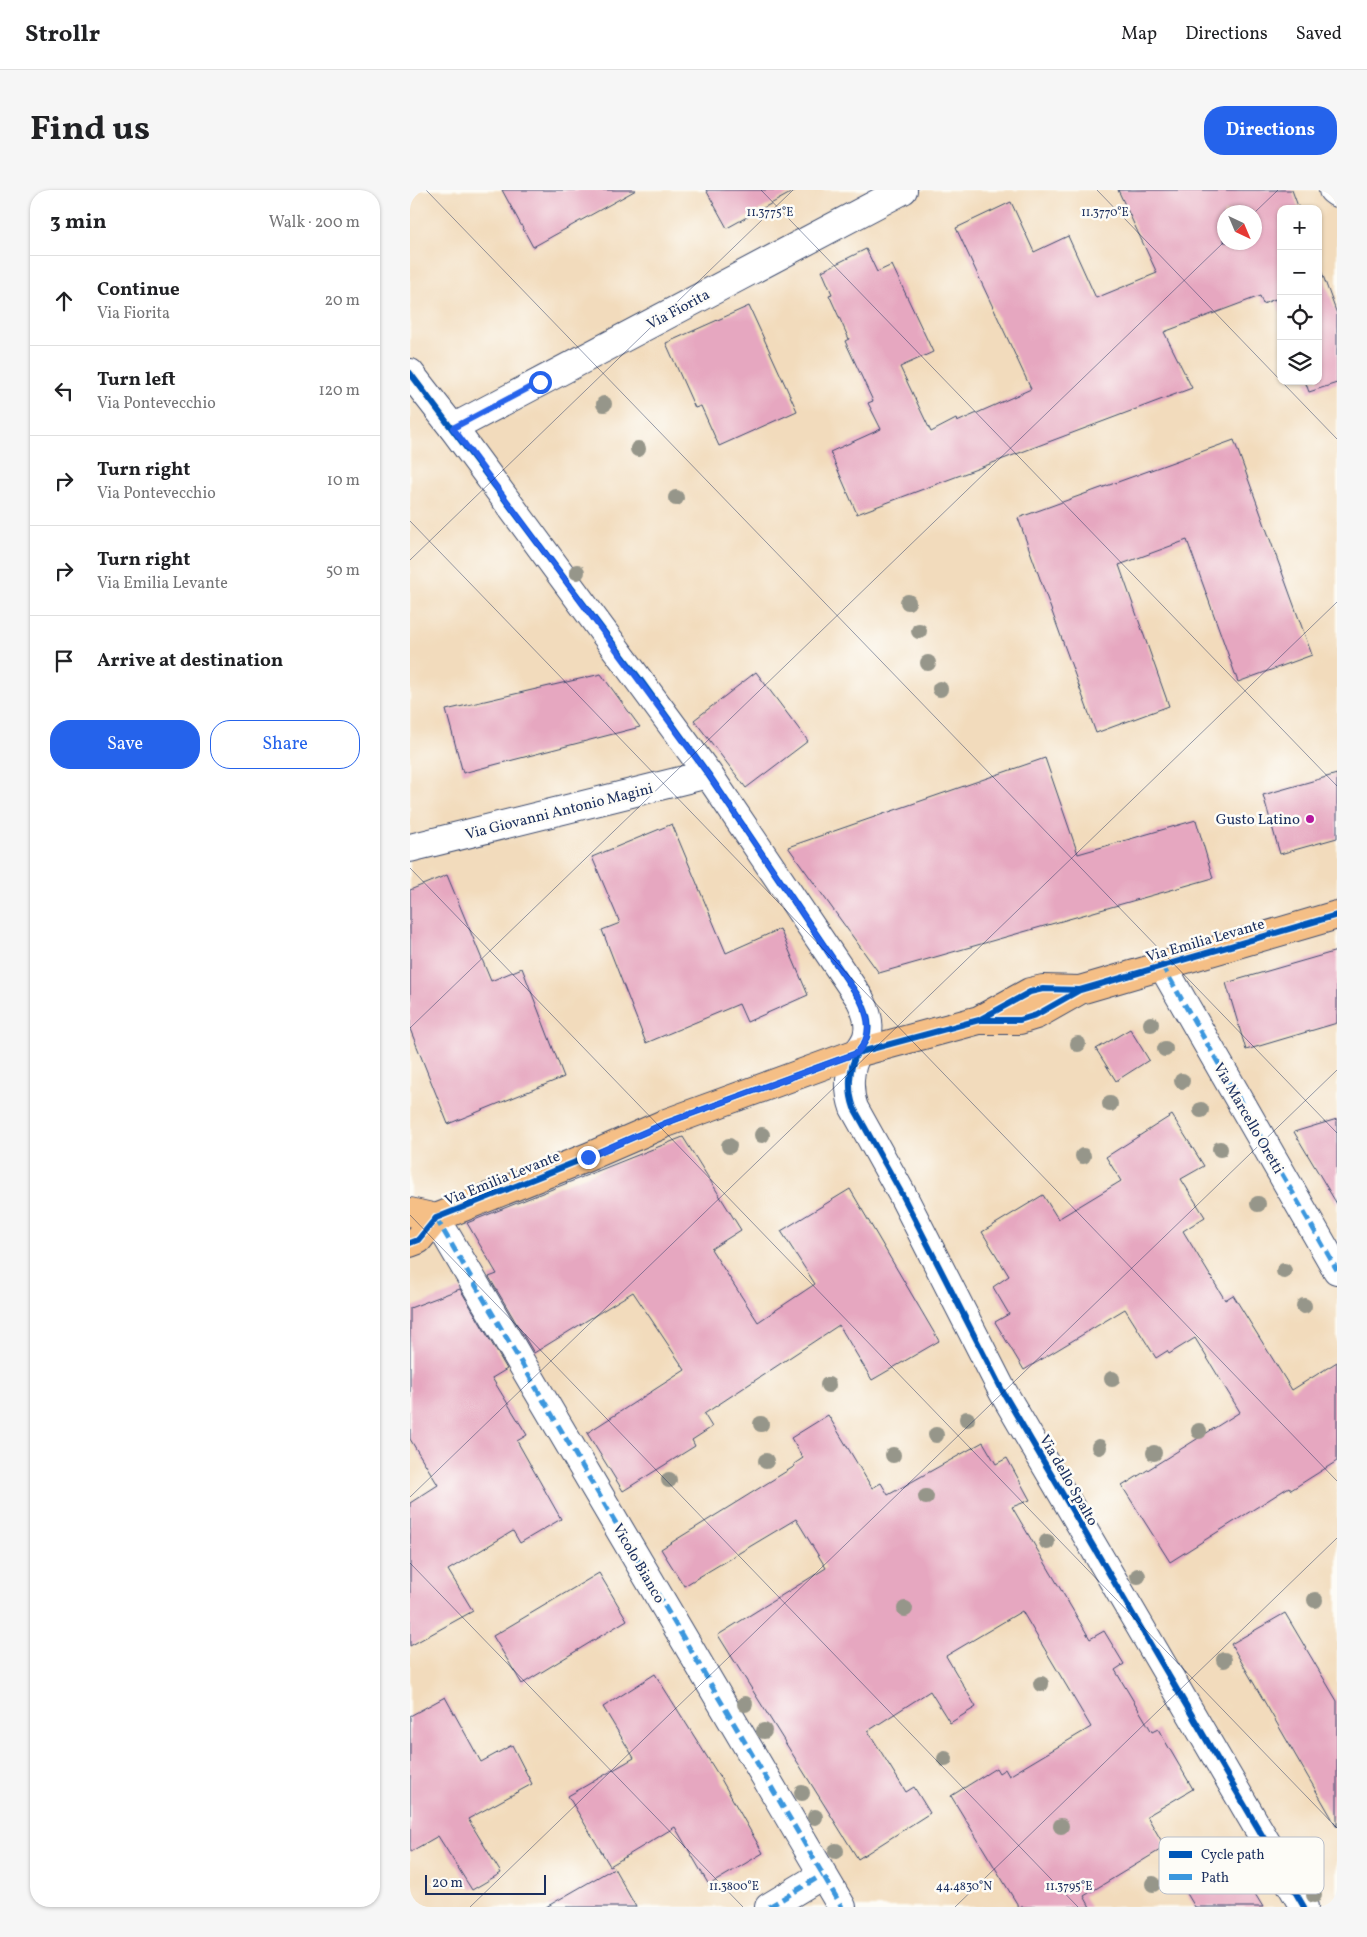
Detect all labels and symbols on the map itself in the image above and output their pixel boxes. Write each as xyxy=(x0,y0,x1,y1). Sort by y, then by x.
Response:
text: 11.3775°E xyxy=(747,205,793,221)
text: 11.3770°E xyxy=(1081,205,1129,221)
north arrow xyxy=(1217,205,1262,250)
street label: Via Fiorita xyxy=(644,285,714,336)
route start xyxy=(529,371,552,394)
street label: Via Giovanni Antonio Magini xyxy=(463,779,655,846)
place label: Gusto Latino xyxy=(1216,810,1300,831)
marker: Gusto Latino xyxy=(1304,813,1316,825)
street label: Via Emilia Levante xyxy=(1144,914,1267,968)
street label: Via Marcello Oretti xyxy=(1207,1059,1288,1178)
route end xyxy=(577,1146,600,1169)
street label: Via Emilia Levante xyxy=(442,1147,563,1212)
street label: Via dello Spalto xyxy=(1033,1431,1102,1530)
street label: Vicolo Bianco xyxy=(606,1520,669,1608)
legend xyxy=(1159,1837,1324,1894)
text: Cycle path xyxy=(1201,1846,1265,1865)
text: Path xyxy=(1201,1869,1229,1888)
scale bar xyxy=(425,1872,546,1895)
text: 11.3800°E xyxy=(709,1879,759,1895)
text: 44.4830°N xyxy=(936,1879,992,1895)
text: 11.3795°E xyxy=(1045,1879,1093,1895)

